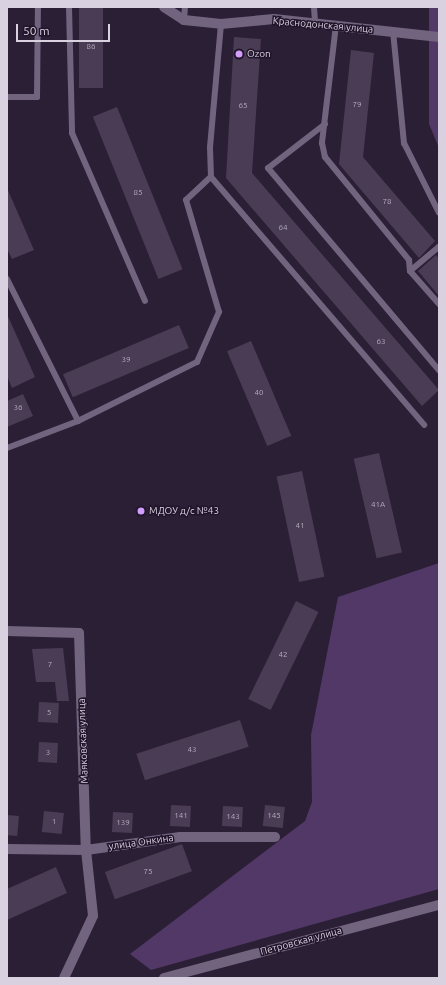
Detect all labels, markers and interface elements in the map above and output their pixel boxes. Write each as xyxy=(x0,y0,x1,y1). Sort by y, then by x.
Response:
street label: Краснодонская улица xyxy=(272,15,374,35)
scale bar xyxy=(18,16,112,42)
text: 50 m xyxy=(23,24,50,37)
house number: 86 xyxy=(86,42,96,52)
place label: Ozon xyxy=(247,48,271,60)
marker: Ozon xyxy=(234,49,244,59)
house number: 79 xyxy=(352,100,362,110)
house number: 65 xyxy=(238,101,248,111)
house number: 85 xyxy=(133,188,143,198)
house number: 78 xyxy=(382,197,392,207)
house number: 64 xyxy=(278,223,288,233)
house number: 63 xyxy=(376,337,386,347)
house number: 39 xyxy=(121,355,131,365)
house number: 40 xyxy=(254,388,264,398)
house number: 36 xyxy=(13,403,23,413)
house number: 41А xyxy=(371,500,385,510)
place label: МДОУ д/с №43 xyxy=(149,505,219,517)
marker: МДОУ д/с №43 xyxy=(136,506,146,516)
house number: 41 xyxy=(295,521,305,531)
house number: 42 xyxy=(278,650,288,660)
house number: 7 xyxy=(48,660,52,670)
street label: Маяковская улица xyxy=(76,698,90,784)
house number: 5 xyxy=(47,708,51,718)
house number: 43 xyxy=(187,745,197,755)
house number: 3 xyxy=(46,748,50,758)
house number: 141 xyxy=(174,811,188,821)
house number: 145 xyxy=(267,811,281,821)
house number: 143 xyxy=(226,812,240,822)
house number: 1 xyxy=(52,817,56,827)
house number: 139 xyxy=(116,818,130,828)
street label: улица Онкина xyxy=(108,832,174,852)
house number: 75 xyxy=(143,867,153,877)
street label: Петровская улица xyxy=(259,924,343,958)

